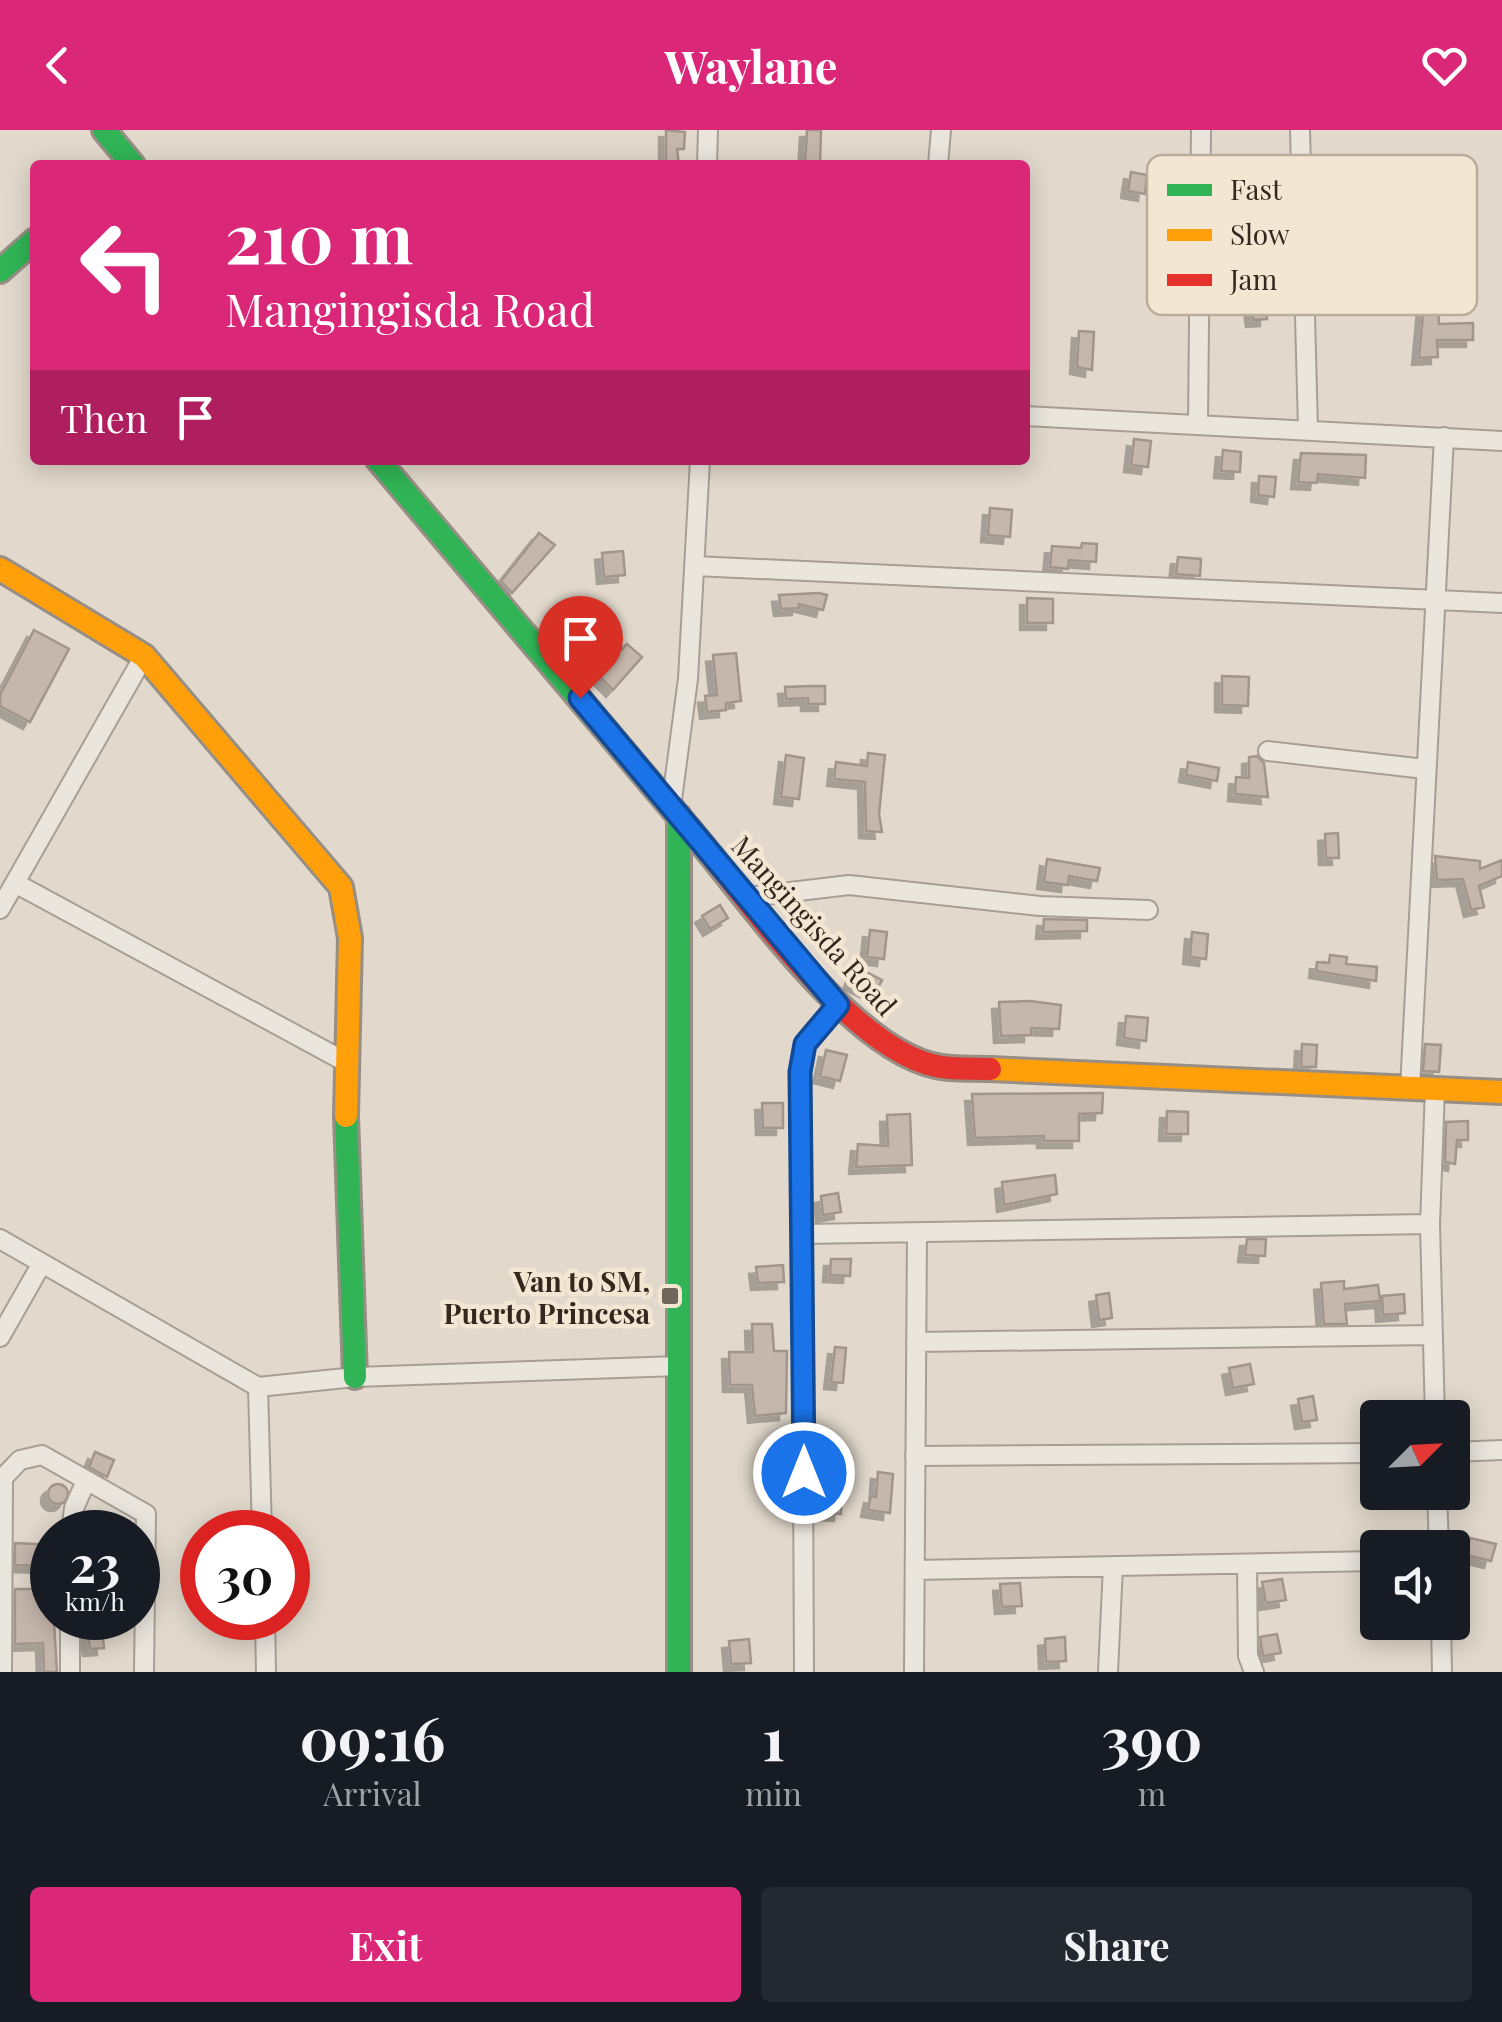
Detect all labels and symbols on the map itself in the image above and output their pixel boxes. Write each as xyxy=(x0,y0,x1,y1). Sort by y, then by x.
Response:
legend xyxy=(1147,155,1477,315)
text: Fast xyxy=(1230,170,1283,207)
text: Slow xyxy=(1230,215,1290,252)
text: Jam xyxy=(1229,260,1277,297)
pin xyxy=(538,596,623,699)
street label: Mangingisda Road xyxy=(724,827,906,1023)
place label: Van to SM, Puerto Princesa xyxy=(443,1262,650,1331)
marker: Van to SM, Puerto Princesa xyxy=(659,1285,681,1307)
north arrow xyxy=(1360,1400,1470,1510)
position arrow xyxy=(752,1421,856,1525)
speed limit sign: 30 xyxy=(180,1510,310,1640)

